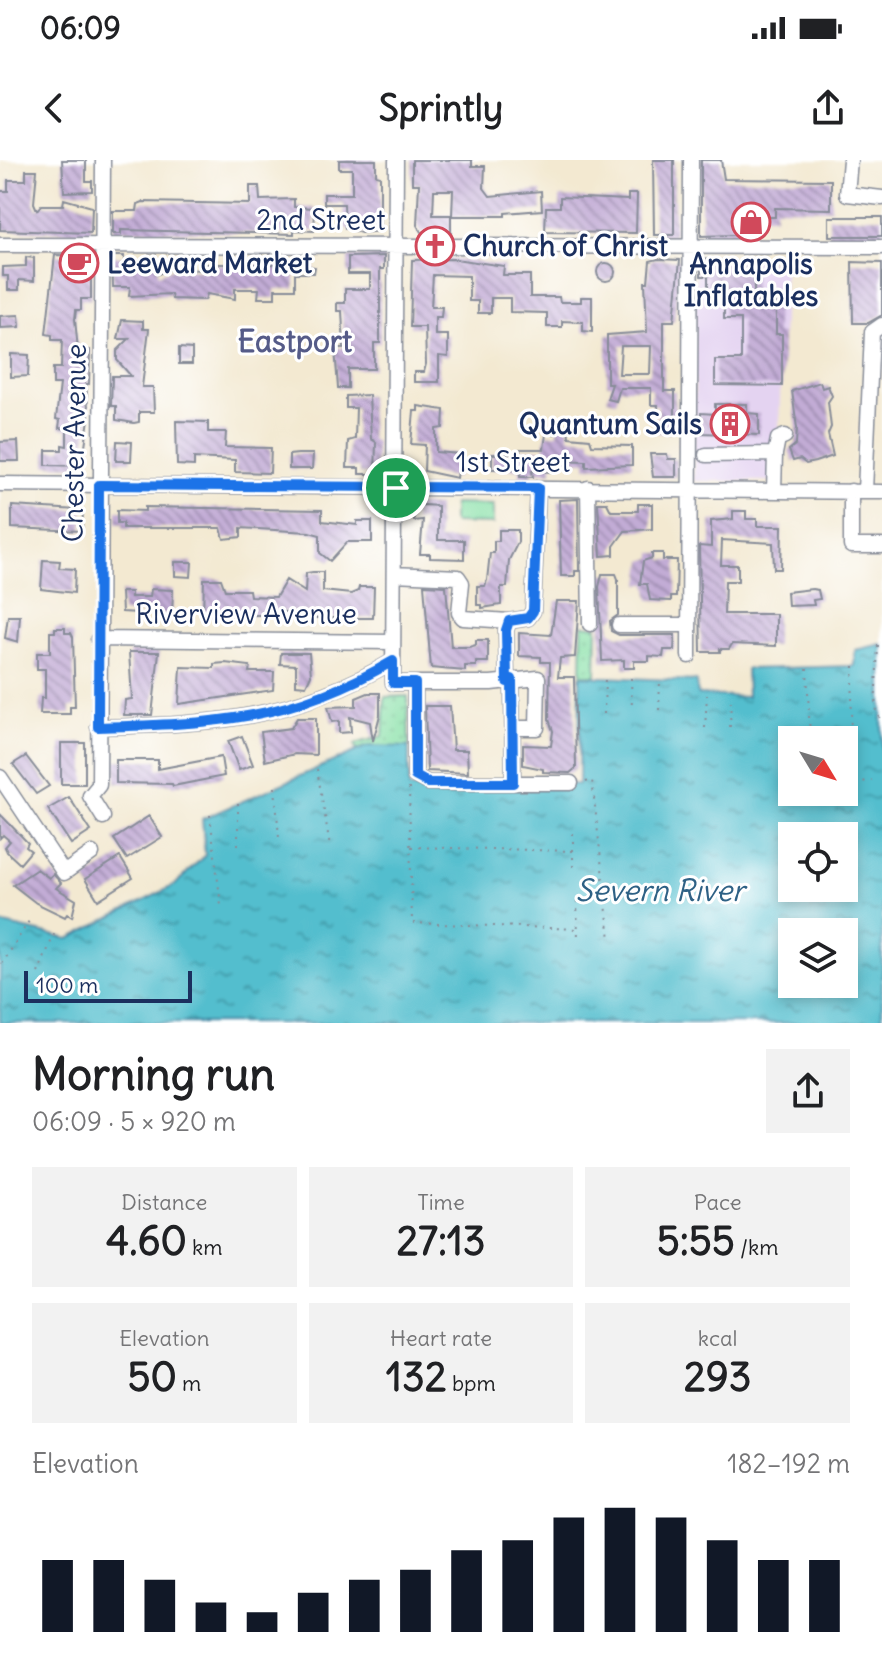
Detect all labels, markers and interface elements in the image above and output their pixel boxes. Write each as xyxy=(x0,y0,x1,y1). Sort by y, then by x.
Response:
text: 06:09 xyxy=(40,9,121,47)
icon: back xyxy=(32,86,76,130)
text: Sprintly xyxy=(379,86,503,131)
icon: share xyxy=(806,86,850,130)
shop icon: Annapolis Inflatables xyxy=(730,201,772,243)
street label: 2nd Street xyxy=(256,202,386,238)
church icon: Church of Christ xyxy=(414,225,456,267)
place label: Church of Christ xyxy=(463,228,668,264)
cafe icon: Leeward Market xyxy=(58,242,100,284)
place label: Leeward Market xyxy=(107,245,313,281)
place label: Annapolis Inflatables xyxy=(684,246,818,314)
district label: Eastport xyxy=(238,322,352,360)
street label: Chester Avenue xyxy=(54,343,94,543)
building icon: Quantum Sails xyxy=(709,403,751,445)
place label: Quantum Sails xyxy=(519,406,702,442)
street label: 1st Street xyxy=(456,444,570,480)
pin xyxy=(362,454,430,522)
icon: arrive xyxy=(374,466,418,510)
street label: Riverview Avenue xyxy=(135,596,357,632)
north arrow xyxy=(778,726,858,806)
map controls xyxy=(778,726,858,998)
button: locate xyxy=(778,822,858,902)
water label: Severn River xyxy=(575,871,748,909)
button: layers xyxy=(778,918,858,998)
scale bar xyxy=(24,967,192,1003)
text: 100 m xyxy=(36,971,98,999)
text: Morning run xyxy=(32,1047,275,1102)
button: share xyxy=(766,1049,850,1133)
text: 06:09 · 5 × 920 m xyxy=(32,1105,236,1138)
text: Distance xyxy=(121,1188,207,1216)
text: Time xyxy=(417,1188,465,1216)
text: Pace xyxy=(694,1188,742,1216)
text: 4.60 xyxy=(106,1216,187,1266)
text: 27:13 xyxy=(396,1216,486,1266)
text: 5:55 xyxy=(657,1216,735,1266)
text: km xyxy=(187,1233,223,1261)
text: /km xyxy=(735,1233,779,1261)
text: Elevation xyxy=(119,1324,209,1352)
text: Heart rate xyxy=(390,1324,492,1352)
text: kcal xyxy=(698,1324,737,1352)
text: 50 xyxy=(127,1352,177,1402)
text: 132 xyxy=(386,1352,447,1402)
text: 293 xyxy=(684,1352,751,1402)
text: m xyxy=(177,1369,201,1397)
text: bpm xyxy=(447,1369,496,1397)
text: Elevation xyxy=(32,1447,139,1480)
text: 182–192 m xyxy=(727,1447,850,1480)

